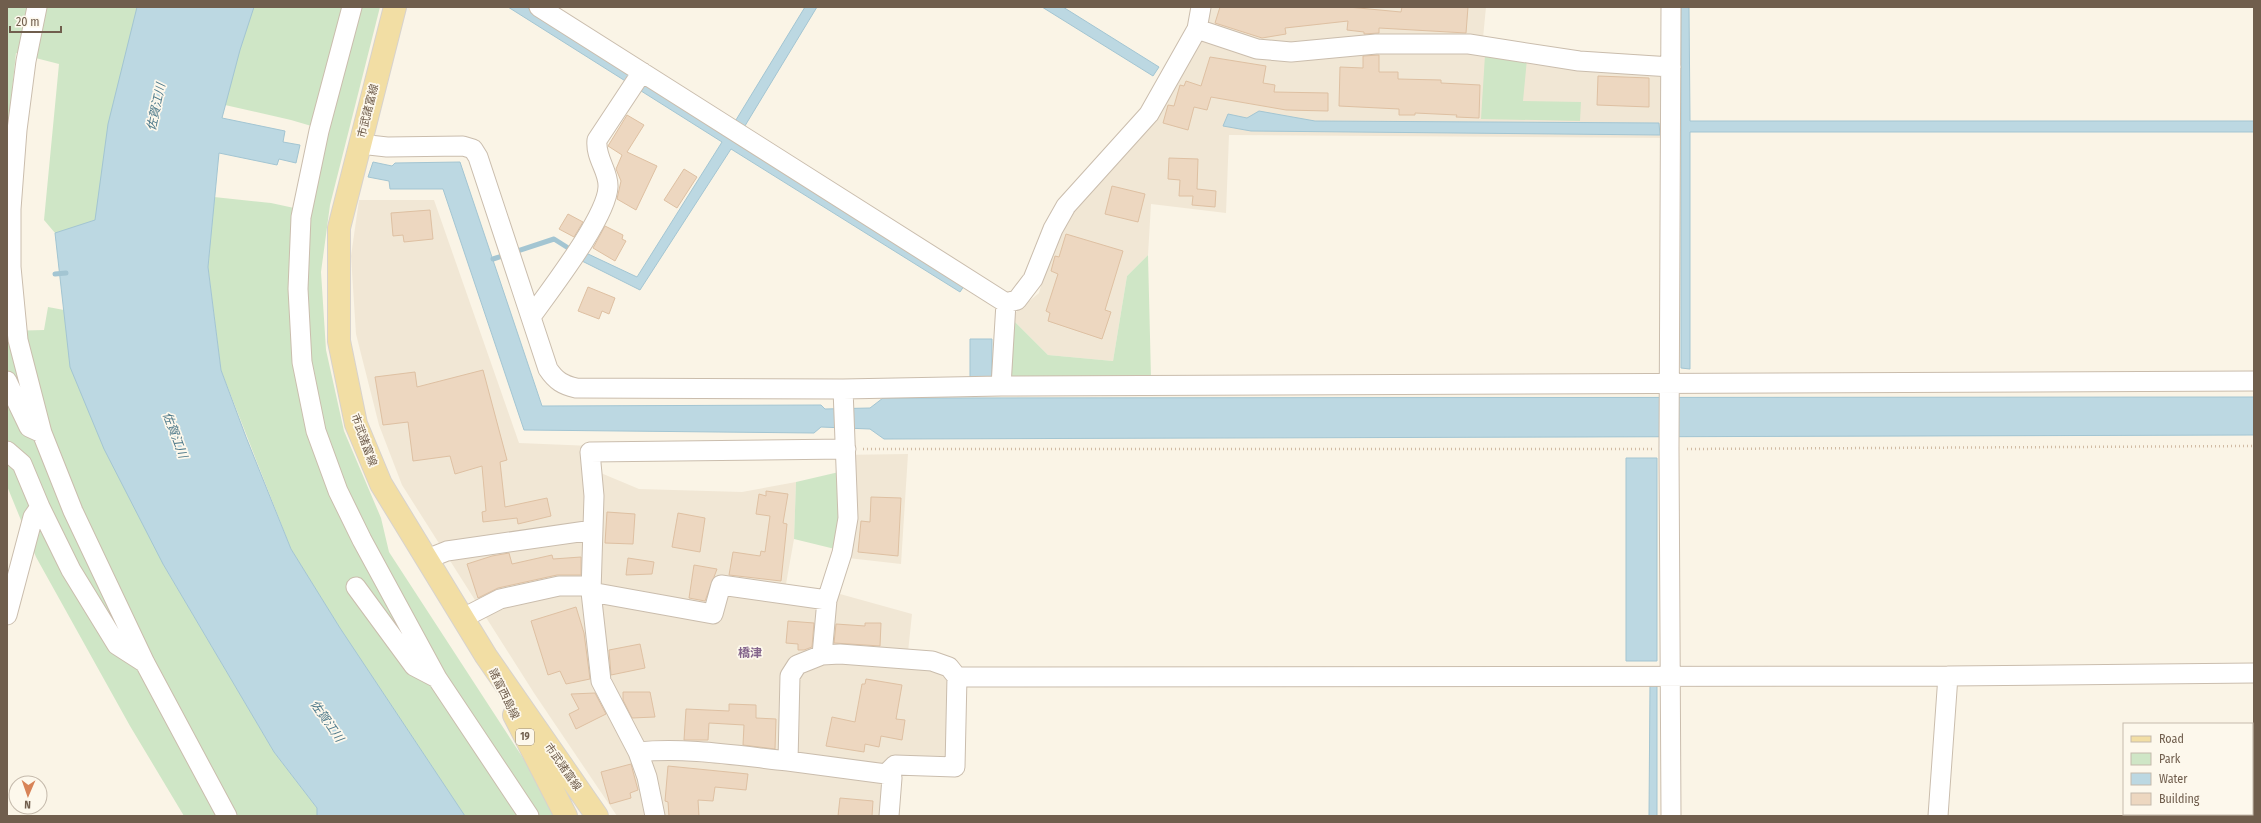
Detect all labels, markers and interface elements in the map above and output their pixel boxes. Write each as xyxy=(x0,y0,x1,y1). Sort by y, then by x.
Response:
scale bar xyxy=(10,8,61,34)
text: 20 m xyxy=(16,15,40,29)
water label: 佐賀江川 xyxy=(144,80,168,132)
street label: 市武諸富線 xyxy=(355,83,381,139)
water label: 佐賀江川 xyxy=(160,410,191,462)
street label: 市武諸富線 xyxy=(348,412,380,468)
district label: 橋津 xyxy=(738,646,762,660)
street label: 諸富西島線 xyxy=(486,666,522,722)
water label: 佐賀江川 xyxy=(307,697,348,746)
legend xyxy=(2123,723,2253,815)
road number: 19 xyxy=(516,729,534,745)
text: Road xyxy=(2159,732,2184,746)
street label: 市武諸富線 xyxy=(542,741,584,793)
text: Park xyxy=(2159,752,2181,766)
text: Water xyxy=(2159,772,2188,786)
north arrow xyxy=(8,775,48,815)
text: Building xyxy=(2159,792,2200,806)
text: N xyxy=(24,798,31,811)

